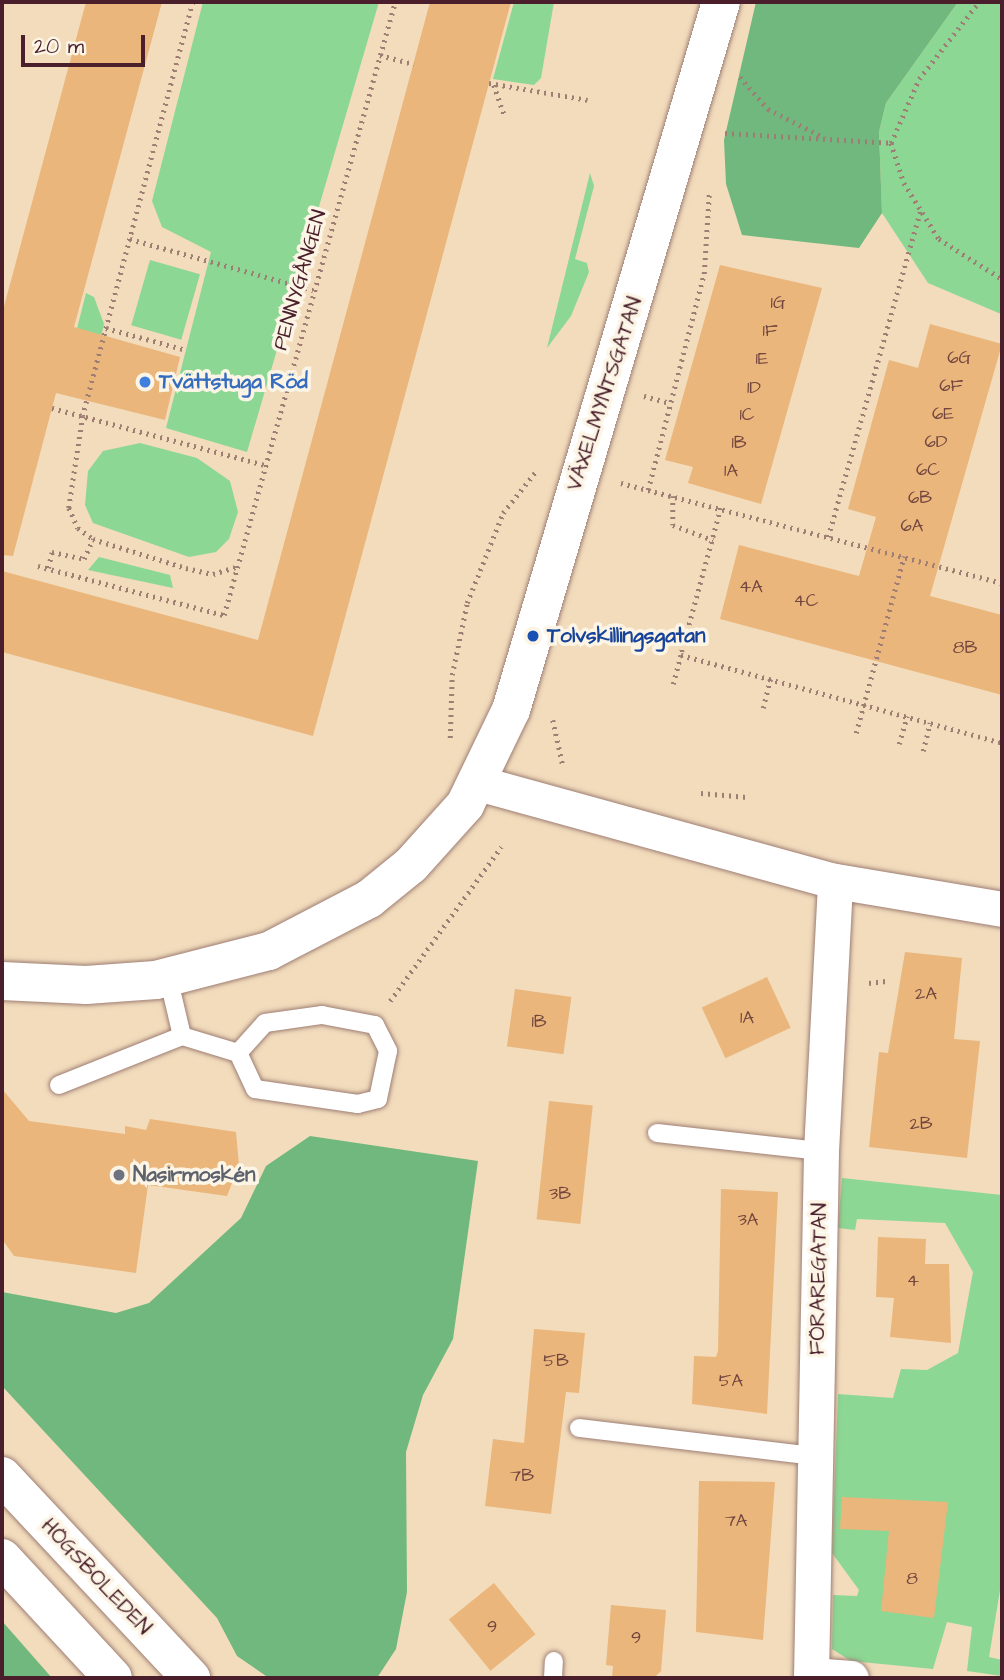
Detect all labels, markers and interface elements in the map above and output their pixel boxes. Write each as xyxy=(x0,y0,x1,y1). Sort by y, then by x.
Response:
scale bar xyxy=(24,21,149,65)
text: 20 m xyxy=(34,32,84,61)
street label: PENNYGÅNGEN xyxy=(268,207,332,353)
house number: 1G xyxy=(771,292,785,314)
street label: VÄXELMYNTSGATAN xyxy=(562,294,648,494)
house number: 1F xyxy=(763,320,777,342)
house number: 6G xyxy=(947,347,971,369)
house number: 1E xyxy=(756,348,768,370)
place label: Tvättstuga Röd xyxy=(159,369,308,395)
marker: Tvättstuga Röd xyxy=(137,374,153,390)
house number: 6F xyxy=(939,375,963,397)
house number: 1D xyxy=(747,377,761,399)
house number: 6E xyxy=(932,403,954,425)
house number: 1C xyxy=(739,404,755,426)
house number: 6D xyxy=(925,431,947,453)
house number: 1B xyxy=(731,432,747,454)
house number: 6C xyxy=(916,459,940,481)
house number: 1A xyxy=(724,460,738,482)
house number: 6B xyxy=(908,487,932,509)
house number: 6A xyxy=(901,515,923,537)
house number: 4A xyxy=(739,576,763,598)
house number: 4C xyxy=(794,590,818,612)
place label: Tolvskillingsgatan xyxy=(547,623,706,649)
marker: Tolvskillingsgatan xyxy=(525,628,541,644)
house number: 8B xyxy=(953,637,977,659)
house number: 2A xyxy=(915,983,937,1005)
house number: 1A xyxy=(740,1007,754,1029)
house number: 1B xyxy=(531,1011,547,1033)
house number: 2B xyxy=(909,1113,933,1135)
place label: Nasirmoskén xyxy=(133,1162,256,1188)
marker: Nasirmoskén xyxy=(111,1167,127,1183)
house number: 3B xyxy=(549,1183,571,1205)
street label: FÖRAREGATAN xyxy=(805,1203,833,1355)
house number: 3A xyxy=(738,1209,758,1231)
house number: 4 xyxy=(907,1270,919,1292)
house number: 5B xyxy=(543,1350,569,1372)
house number: 5A xyxy=(719,1370,743,1392)
house number: 7B xyxy=(510,1465,534,1487)
house number: 7A xyxy=(725,1510,747,1532)
street label: HÖGSBOLEDEN xyxy=(36,1514,156,1640)
house number: 8 xyxy=(906,1568,918,1590)
house number: 9 xyxy=(487,1616,497,1638)
house number: 9 xyxy=(631,1627,641,1649)

